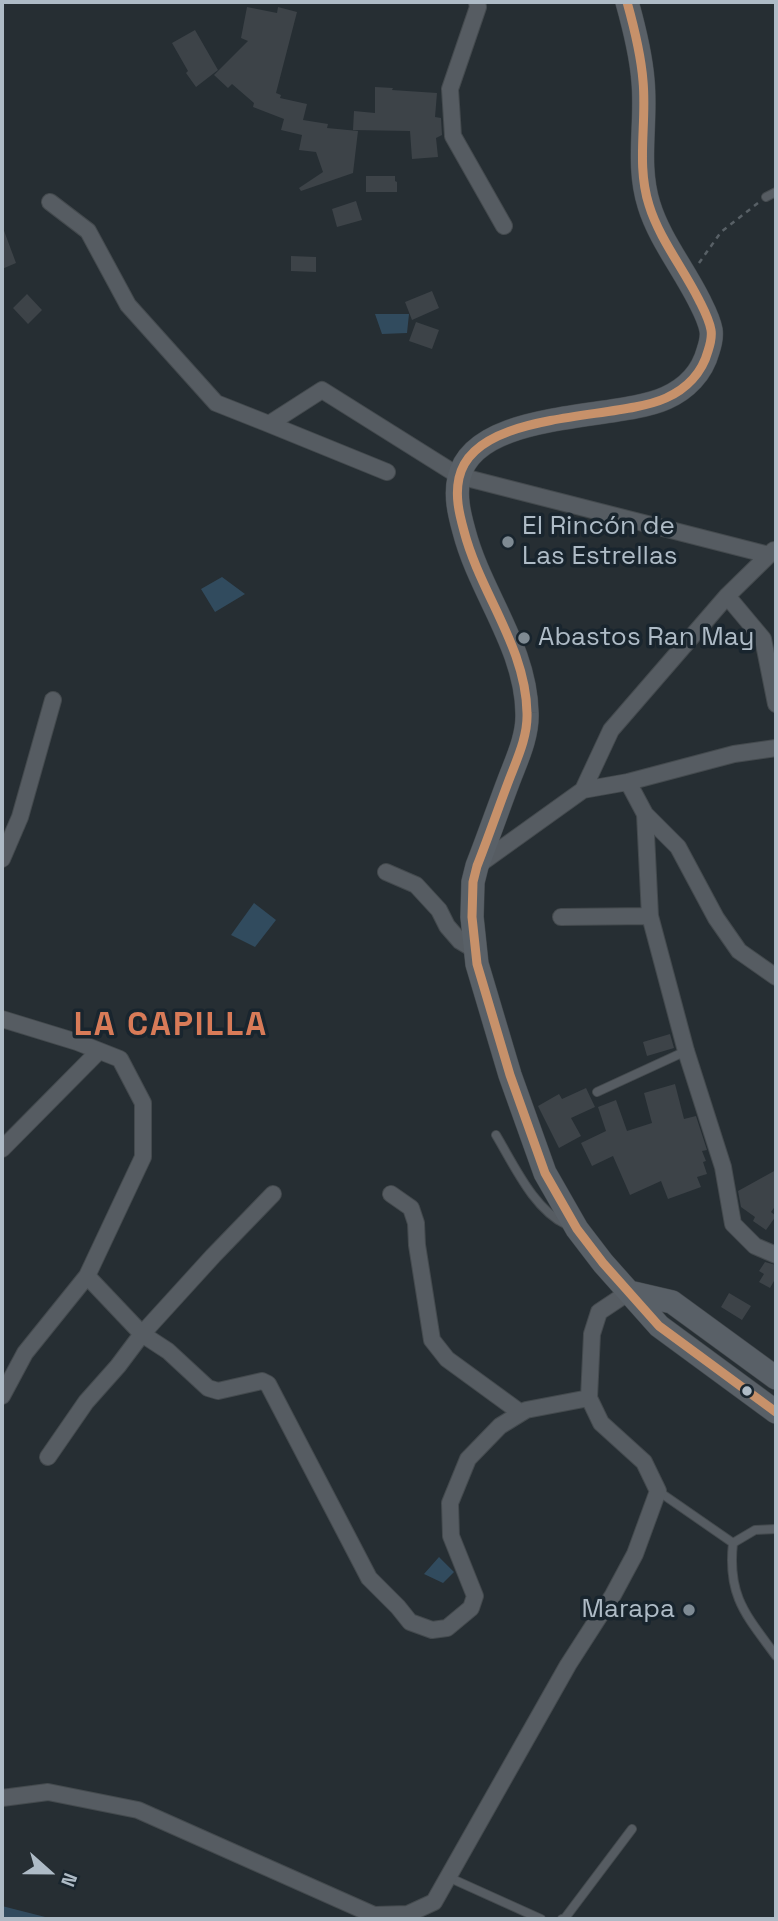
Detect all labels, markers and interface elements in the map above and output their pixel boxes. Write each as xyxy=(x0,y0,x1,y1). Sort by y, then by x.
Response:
place label: El Rincón de Las Estrellas xyxy=(522,511,677,572)
marker: El Rincón de Las Estrellas xyxy=(500,534,516,550)
place label: Abastos Ran May xyxy=(538,622,754,654)
marker: Abastos Ran May xyxy=(516,630,532,646)
district label: LA CAPILLA xyxy=(75,1006,267,1046)
unlabelled marker xyxy=(740,1384,754,1398)
place label: Marapa xyxy=(582,1594,675,1626)
marker: Marapa xyxy=(681,1602,697,1618)
north arrow xyxy=(14,1837,84,1907)
text: N xyxy=(55,1869,83,1890)

